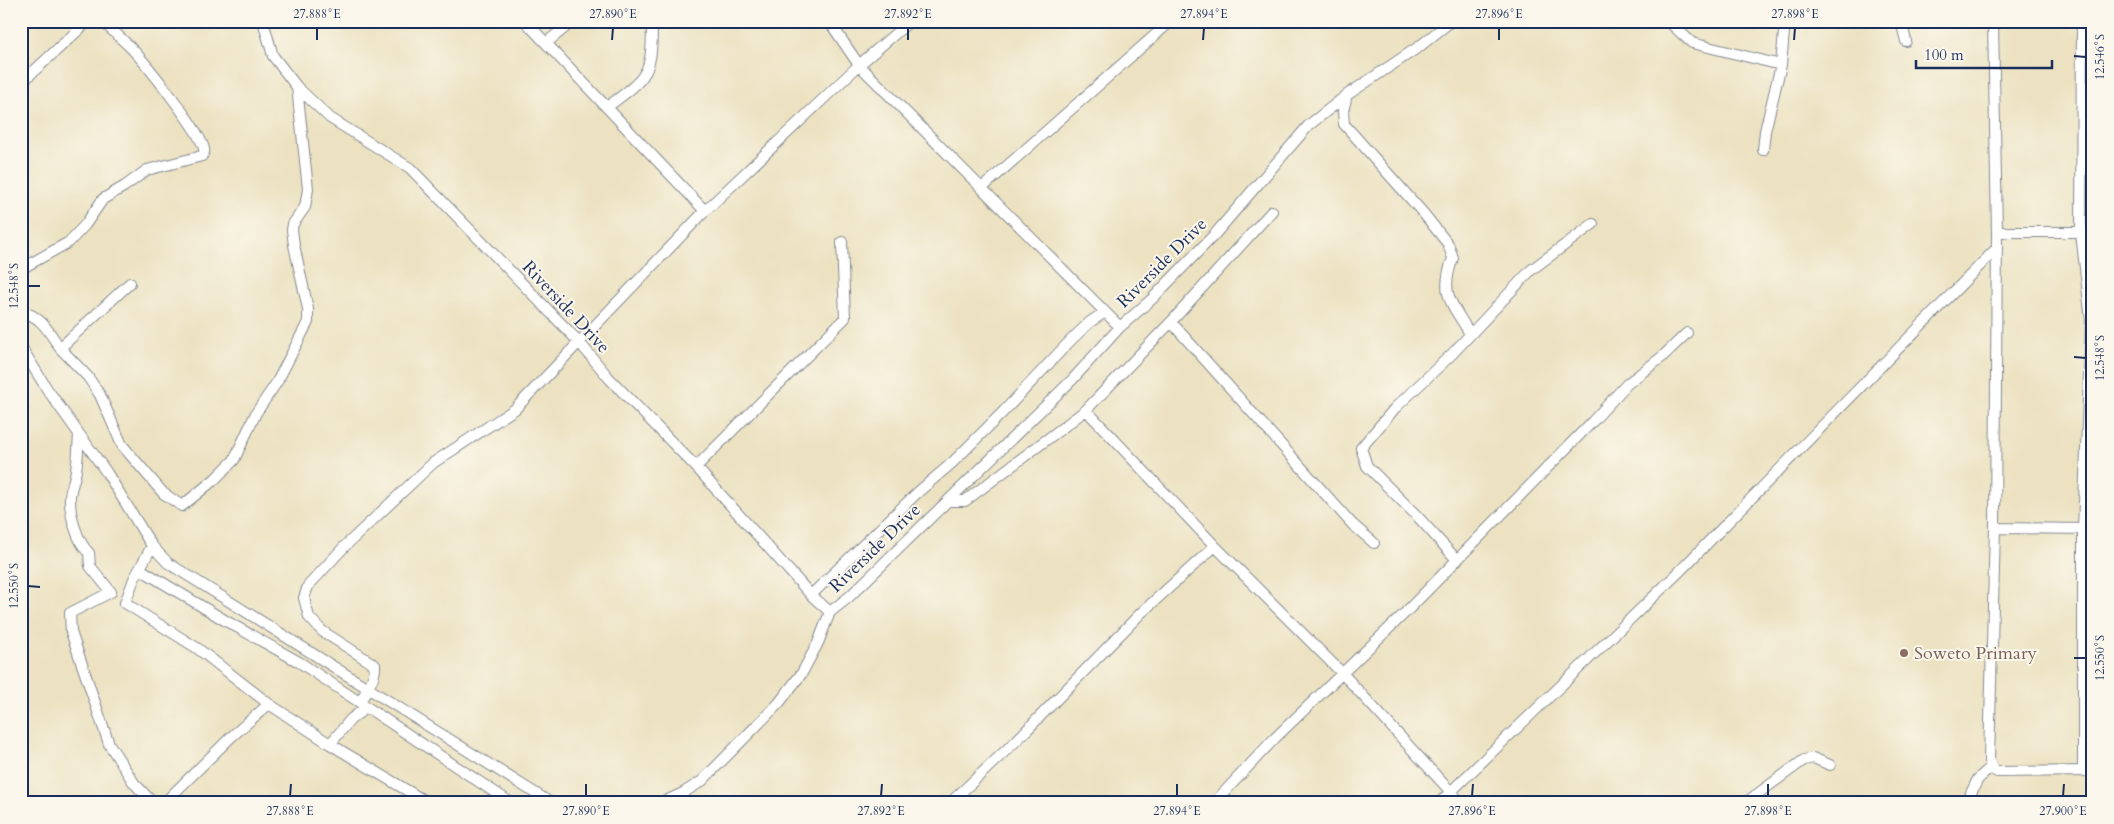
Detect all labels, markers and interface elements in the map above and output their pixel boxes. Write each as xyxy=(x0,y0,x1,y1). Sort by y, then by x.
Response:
text: 27.888°E xyxy=(293,6,341,22)
text: 27.890°E xyxy=(589,6,637,22)
text: 27.892°E xyxy=(884,6,932,22)
text: 27.894°E xyxy=(1180,6,1228,22)
text: 27.896°E xyxy=(1475,6,1523,22)
text: 27.898°E xyxy=(1771,6,1819,22)
text: 12.546°S xyxy=(2092,34,2108,80)
scale bar xyxy=(1916,38,2053,70)
text: 100 m xyxy=(1924,45,1964,65)
street label: Riverside Drive xyxy=(1111,212,1213,314)
street label: Riverside Drive xyxy=(516,255,616,359)
text: 12.548°S xyxy=(6,263,22,309)
text: 12.548°S xyxy=(2092,335,2108,381)
street label: Riverside Drive xyxy=(824,498,926,598)
text: 12.550°S xyxy=(6,563,22,609)
text: 12.550°S xyxy=(2092,635,2108,681)
place label: Soweto Primary xyxy=(1914,641,2037,666)
marker: Soweto Primary xyxy=(1898,647,1910,659)
text: 27.888°E xyxy=(266,803,314,819)
text: 27.890°E xyxy=(562,803,610,819)
text: 27.892°E xyxy=(857,803,905,819)
text: 27.894°E xyxy=(1153,803,1201,819)
text: 27.896°E xyxy=(1448,803,1496,819)
text: 27.898°E xyxy=(1744,803,1792,819)
text: 27.900°E xyxy=(2039,803,2087,819)

